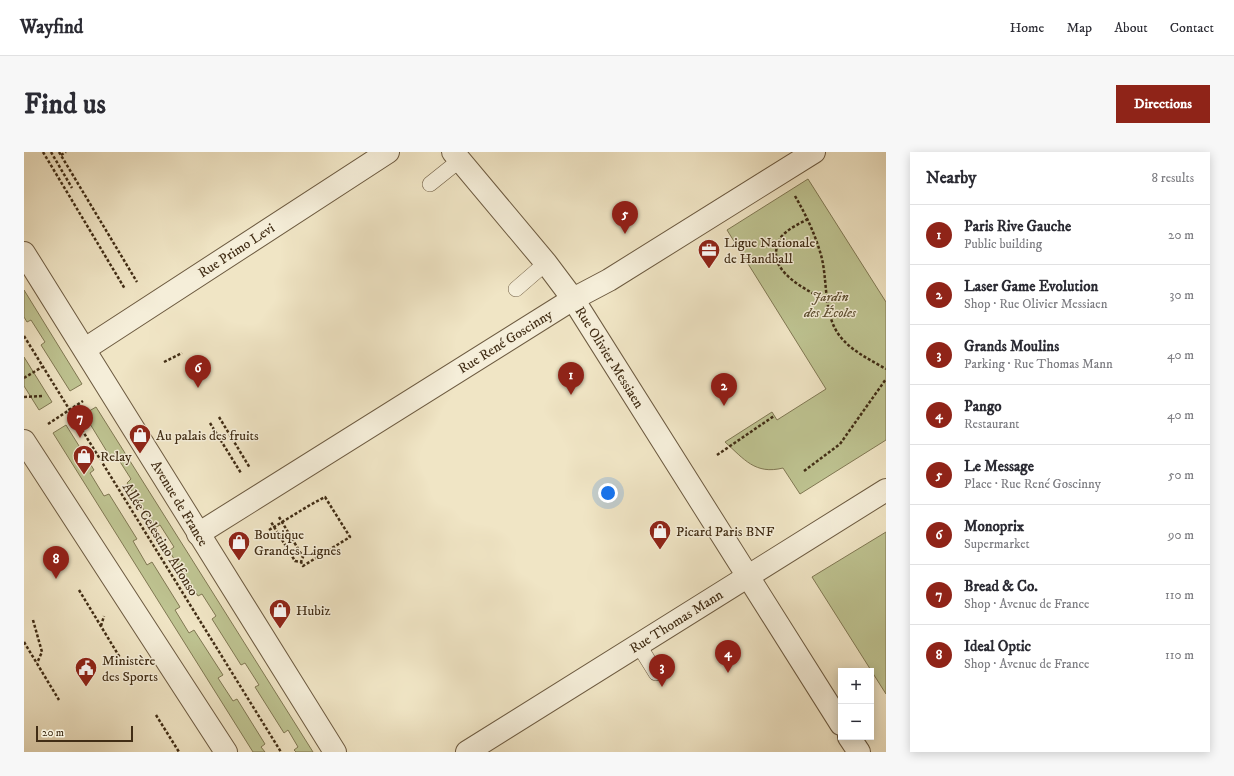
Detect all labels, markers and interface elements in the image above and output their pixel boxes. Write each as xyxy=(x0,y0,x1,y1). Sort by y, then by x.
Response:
text: Wayfind xyxy=(20,16,83,39)
text: Home xyxy=(1010,19,1044,37)
text: Map xyxy=(1066,19,1092,37)
text: About xyxy=(1114,19,1148,37)
text: Contact xyxy=(1170,19,1214,37)
button: Directions xyxy=(1116,85,1210,123)
text: Find us xyxy=(24,87,106,122)
text: Nearby xyxy=(926,167,976,189)
text: 8 results xyxy=(1152,170,1194,186)
pin: 5 xyxy=(612,201,638,234)
text: Paris Rive Gauche xyxy=(964,217,1071,236)
street label: Rue Primo Levi xyxy=(195,219,279,282)
text: 1 xyxy=(937,227,941,243)
text: 20 m xyxy=(1168,227,1194,243)
place label: Ligue Nationale de Handball xyxy=(724,234,815,268)
text: Public building xyxy=(964,236,1042,252)
office icon: Ligue Nationale de Handball xyxy=(696,237,722,270)
text: Laser Game Evolution xyxy=(964,277,1098,296)
text: 2 xyxy=(936,287,942,303)
text: 30 m xyxy=(1170,287,1194,303)
park label: Jardin des Écoles xyxy=(803,288,857,322)
text: Shop · Rue Olivier Messiaen xyxy=(964,296,1108,312)
street label: Rue Olivier Messiaen xyxy=(571,303,648,412)
street label: Rue René Goscinny xyxy=(455,305,556,378)
text: Grands Moulins xyxy=(964,337,1059,356)
text: 3 xyxy=(937,347,941,363)
text: 40 m xyxy=(1167,347,1194,363)
pin: 6 xyxy=(185,355,211,388)
text: Parking · Rue Thomas Mann xyxy=(964,356,1113,372)
pin: 1 xyxy=(558,362,584,395)
pin: 2 xyxy=(711,373,737,406)
text: Pango xyxy=(964,397,1002,416)
pin: 7 xyxy=(67,405,93,438)
text: 4 xyxy=(935,407,943,423)
text: 40 m xyxy=(1167,407,1194,423)
text: Restaurant xyxy=(964,416,1020,432)
shop icon: Au palais des fruits xyxy=(127,422,153,455)
place label: Au palais des fruits xyxy=(156,427,259,445)
shop icon: Relay xyxy=(71,443,97,476)
place label: Relay xyxy=(100,448,132,466)
street label: Avenue de France xyxy=(146,457,212,550)
text: Le Message xyxy=(964,457,1034,476)
text: 5 xyxy=(936,467,942,483)
text: 50 m xyxy=(1168,467,1194,483)
text: Place · Rue René Goscinny xyxy=(964,476,1101,492)
street label: Allée Celestino Alfonso xyxy=(118,480,202,600)
your location xyxy=(598,483,618,503)
text: Monoprix xyxy=(964,517,1024,536)
shop icon: Picard Paris BNF xyxy=(647,518,673,551)
place label: Picard Paris BNF xyxy=(676,523,775,541)
place label: Boutique Grandes Lignes xyxy=(254,526,341,560)
text: 6 xyxy=(936,527,942,543)
text: 90 m xyxy=(1168,527,1194,543)
shop icon: Boutique Grandes Lignes xyxy=(226,529,252,562)
text: Supermarket xyxy=(964,536,1030,552)
pin: 8 xyxy=(43,546,69,579)
text: Bread & Co. xyxy=(964,577,1038,596)
street label: Rue Thomas Mann xyxy=(626,585,727,658)
text: 7 xyxy=(936,587,942,603)
text: 110 m xyxy=(1165,587,1194,603)
text: Shop · Avenue de France xyxy=(964,596,1090,612)
shop icon: Hubiz xyxy=(267,597,293,630)
place label: Hubiz xyxy=(296,602,331,620)
text: Ideal Optic xyxy=(964,637,1031,656)
pin: 4 xyxy=(715,640,741,673)
text: 8 xyxy=(936,647,942,663)
text: 110 m xyxy=(1165,647,1194,663)
place label: Ministère des Sports xyxy=(102,652,158,686)
pin: 3 xyxy=(649,654,675,687)
public building icon: Ministère des Sports xyxy=(73,655,99,688)
text: Shop · Avenue de France xyxy=(964,656,1090,672)
map controls xyxy=(838,668,874,740)
button: + xyxy=(838,668,874,704)
button: − xyxy=(838,704,874,740)
scale bar xyxy=(36,724,133,743)
text: 20 m xyxy=(42,726,64,740)

